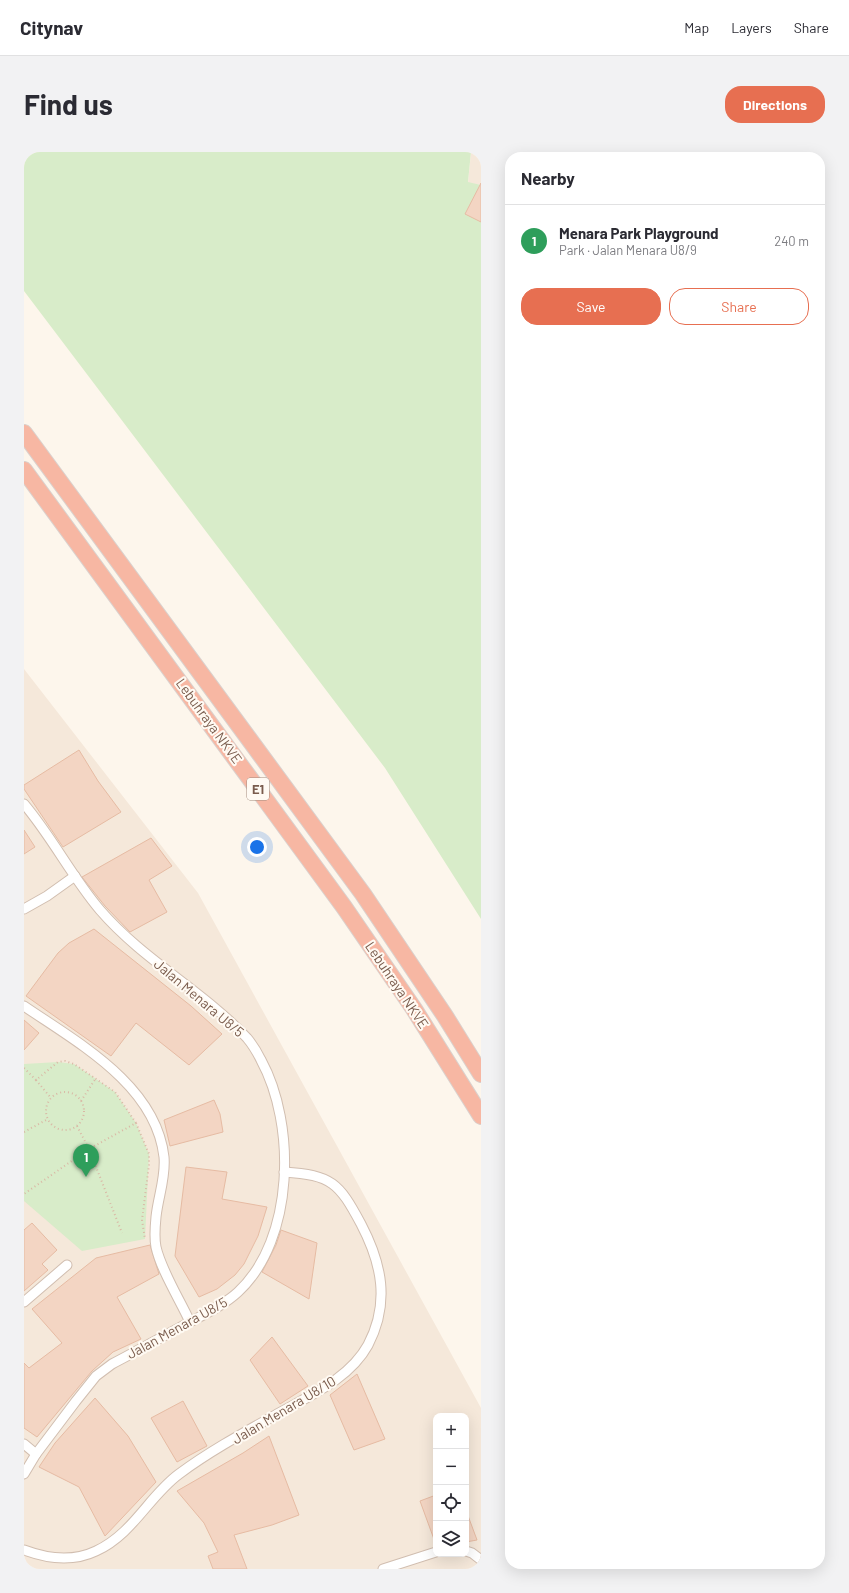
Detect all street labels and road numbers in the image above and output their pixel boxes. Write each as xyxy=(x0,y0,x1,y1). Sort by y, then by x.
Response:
street label: Lebuhraya NKVE xyxy=(173,675,246,767)
road number: E1 xyxy=(247,778,269,800)
street label: Lebuhraya NKVE xyxy=(362,938,433,1031)
street label: Jalan Menara U8/5 xyxy=(151,955,248,1040)
street label: Jalan Menara U8/5 xyxy=(124,1293,230,1362)
street label: Jalan Menara U8/10 xyxy=(229,1372,339,1447)

